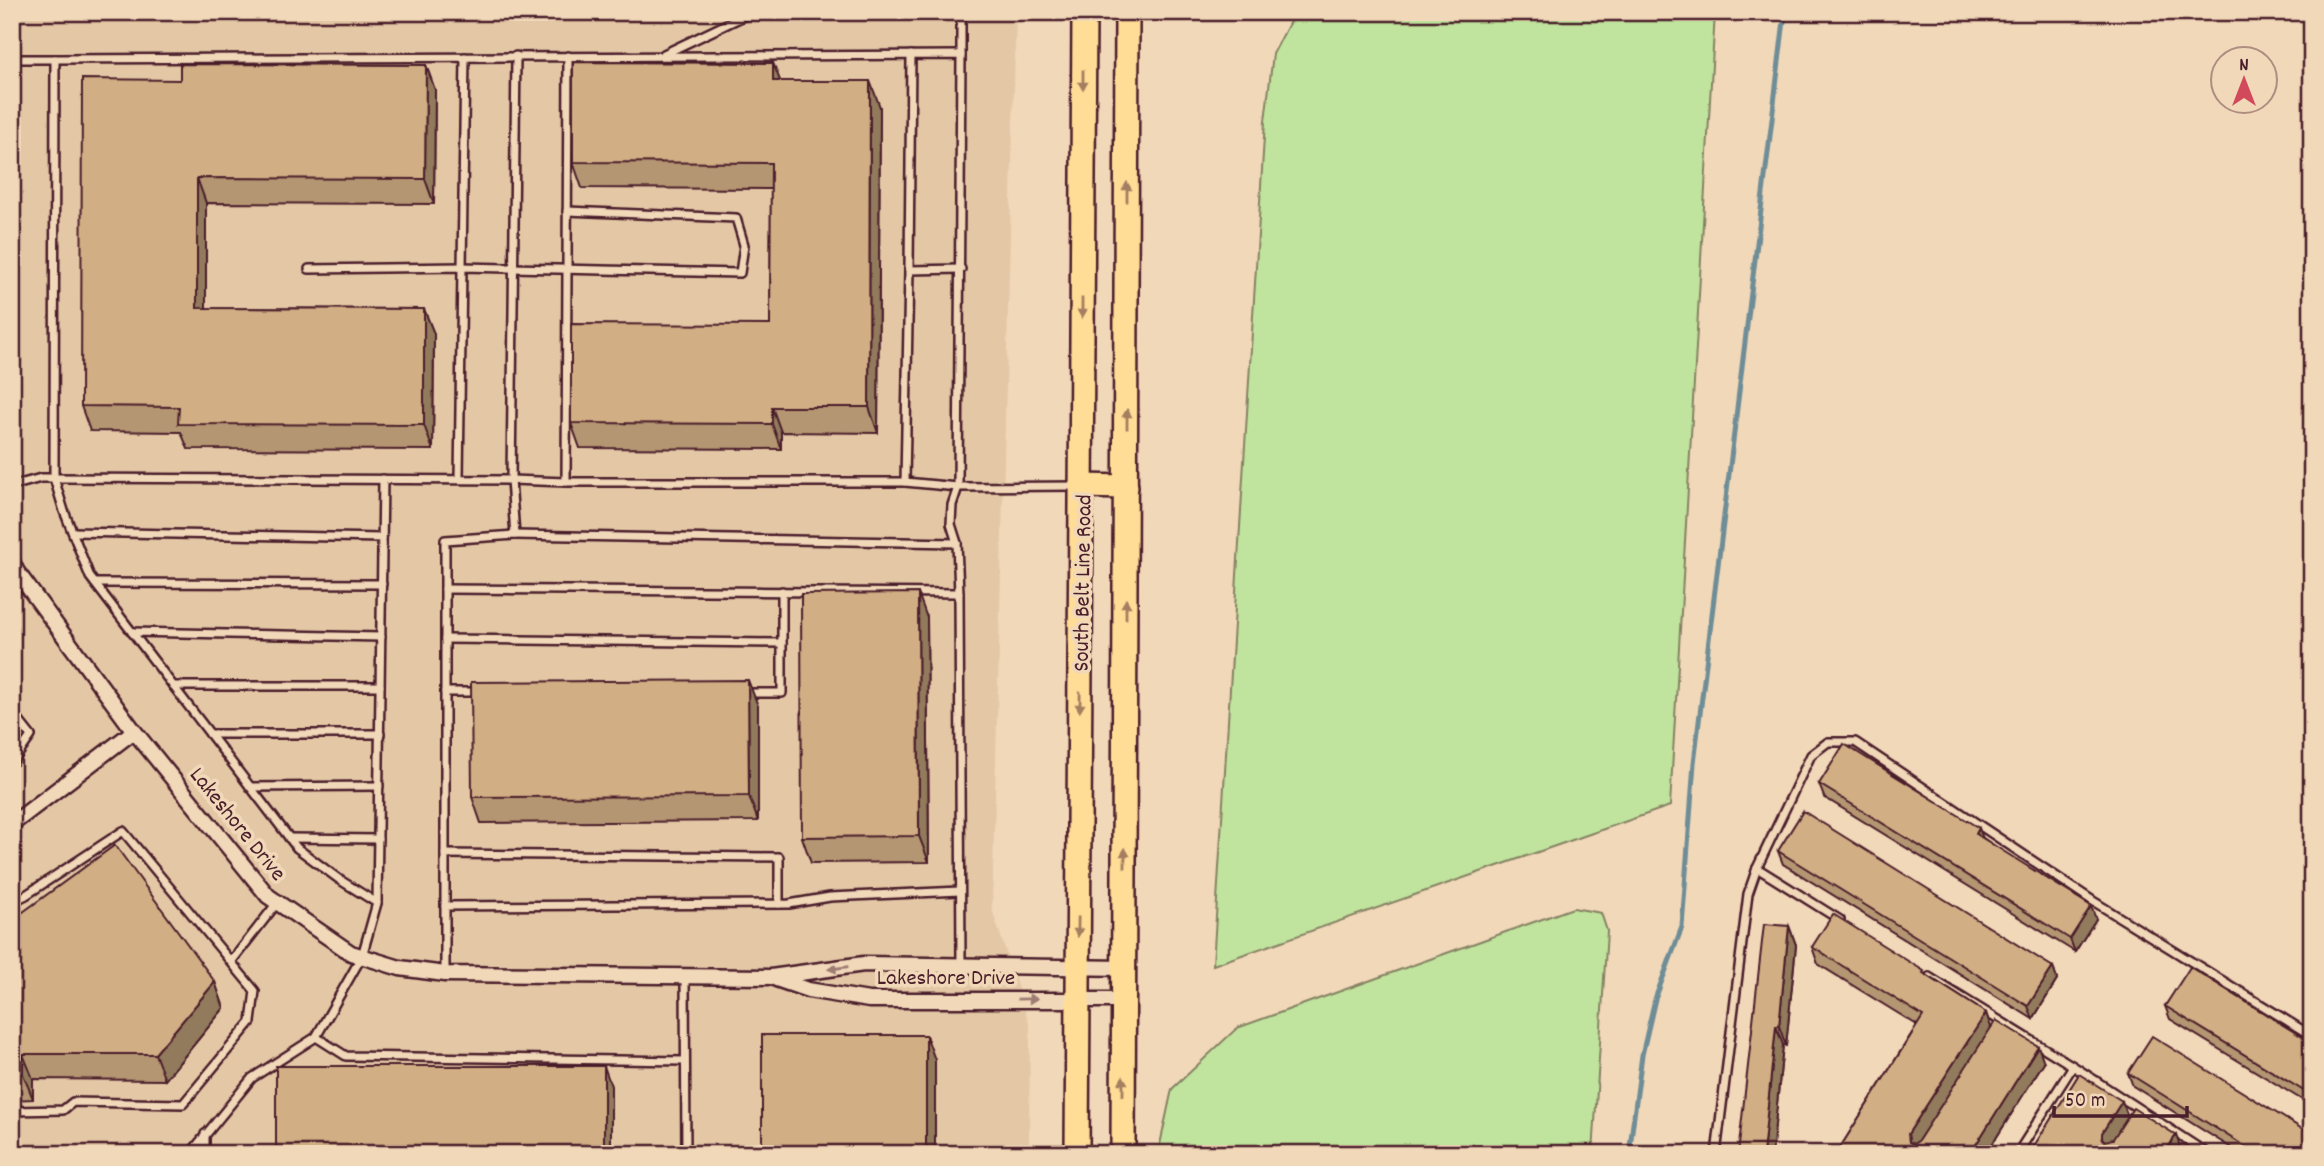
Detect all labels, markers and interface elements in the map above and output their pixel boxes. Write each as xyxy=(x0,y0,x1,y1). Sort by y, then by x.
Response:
north arrow xyxy=(2208,46,2278,116)
text: N xyxy=(2239,53,2249,80)
one-way arrow xyxy=(1077,70,1089,92)
one-way arrow xyxy=(1121,180,1133,202)
one-way arrow xyxy=(1076,297,1088,319)
one-way arrow xyxy=(1121,408,1133,430)
street label: South Belt Line Road xyxy=(1066,494,1103,672)
one-way arrow xyxy=(1120,597,1132,619)
one-way arrow xyxy=(1074,691,1086,713)
street label: Lakeshore Drive xyxy=(180,761,293,889)
one-way arrow xyxy=(1119,847,1131,869)
one-way arrow xyxy=(1072,916,1084,938)
one-way arrow xyxy=(827,962,849,973)
street label: Lakeshore Drive xyxy=(877,963,1015,996)
one-way arrow xyxy=(1016,993,1038,1005)
one-way arrow xyxy=(1118,1074,1129,1096)
scale bar xyxy=(2054,1075,2188,1119)
text: 50 m xyxy=(2065,1087,2105,1117)

